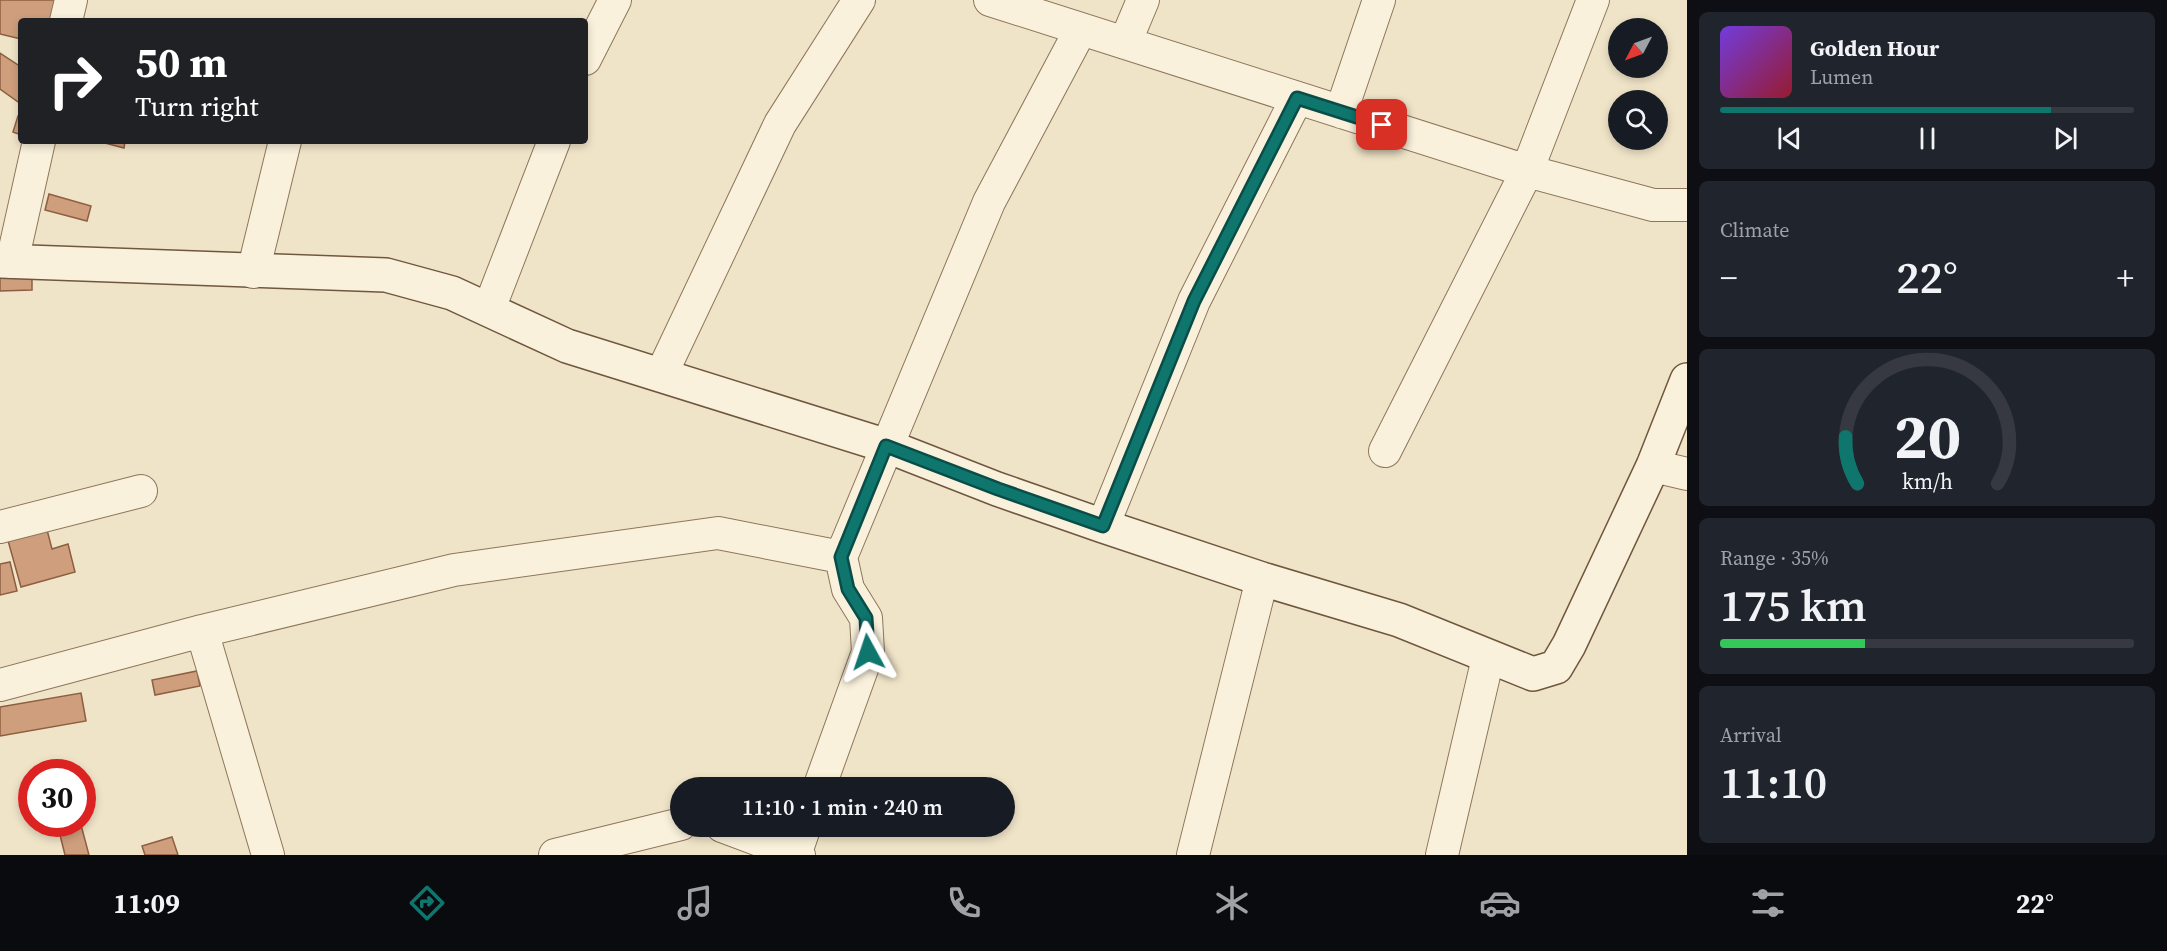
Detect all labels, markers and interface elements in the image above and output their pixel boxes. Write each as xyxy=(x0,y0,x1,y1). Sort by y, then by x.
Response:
north arrow xyxy=(1608,18,1668,78)
map controls xyxy=(1608,18,1668,150)
text: 50 m xyxy=(135,33,228,91)
text: Golden Hour xyxy=(1810,33,1939,63)
icon: right xyxy=(36,42,114,120)
text: Lumen xyxy=(1810,63,1873,91)
text: Turn right xyxy=(135,88,259,125)
button: search xyxy=(1608,90,1668,150)
pin xyxy=(1356,99,1407,150)
icon: arrive xyxy=(1365,108,1398,141)
icon: previous xyxy=(1773,122,1806,155)
icon: pause xyxy=(1911,122,1944,155)
icon: next xyxy=(2049,122,2082,155)
text: Climate xyxy=(1720,216,1789,244)
text: 22° xyxy=(1896,246,1958,308)
text: − xyxy=(1720,255,1738,300)
text: + xyxy=(2117,255,2134,300)
text: 20 xyxy=(1893,394,1961,480)
text: km/h xyxy=(1901,468,1953,497)
text: Range · 35% xyxy=(1720,544,1829,572)
text: 175 km xyxy=(1720,574,1867,636)
position arrow xyxy=(836,620,900,684)
text: Arrival xyxy=(1720,721,1782,749)
text: 11:10 xyxy=(1720,751,1827,813)
speed limit sign: 30 xyxy=(18,759,96,837)
text: 11:10 · 1 min · 240 m xyxy=(742,792,943,822)
icon: directions xyxy=(406,882,448,924)
icon: music xyxy=(674,882,716,924)
icon: phone xyxy=(943,882,985,924)
icon: climate xyxy=(1211,882,1253,924)
icon: car xyxy=(1479,882,1521,924)
icon: filters xyxy=(1747,882,1789,924)
text: 11:09 xyxy=(113,885,180,922)
text: 22° xyxy=(2016,885,2054,922)

